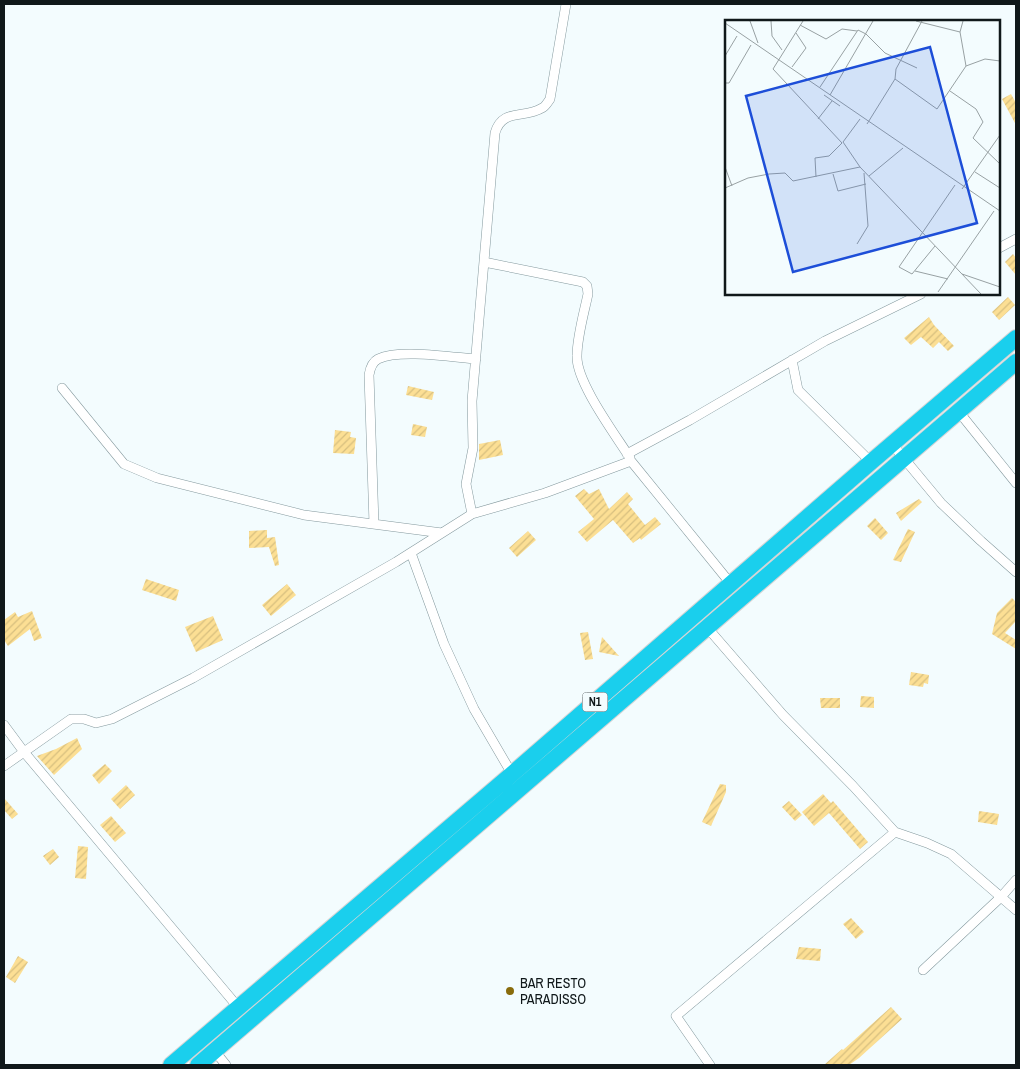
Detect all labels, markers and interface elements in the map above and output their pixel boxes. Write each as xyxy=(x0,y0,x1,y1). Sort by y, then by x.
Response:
inset map xyxy=(725,20,1000,295)
road number: N1 xyxy=(582,692,608,712)
place label: BAR RESTO PARADISSO xyxy=(520,974,586,1008)
marker: BAR RESTO PARADISSO xyxy=(504,985,516,997)

